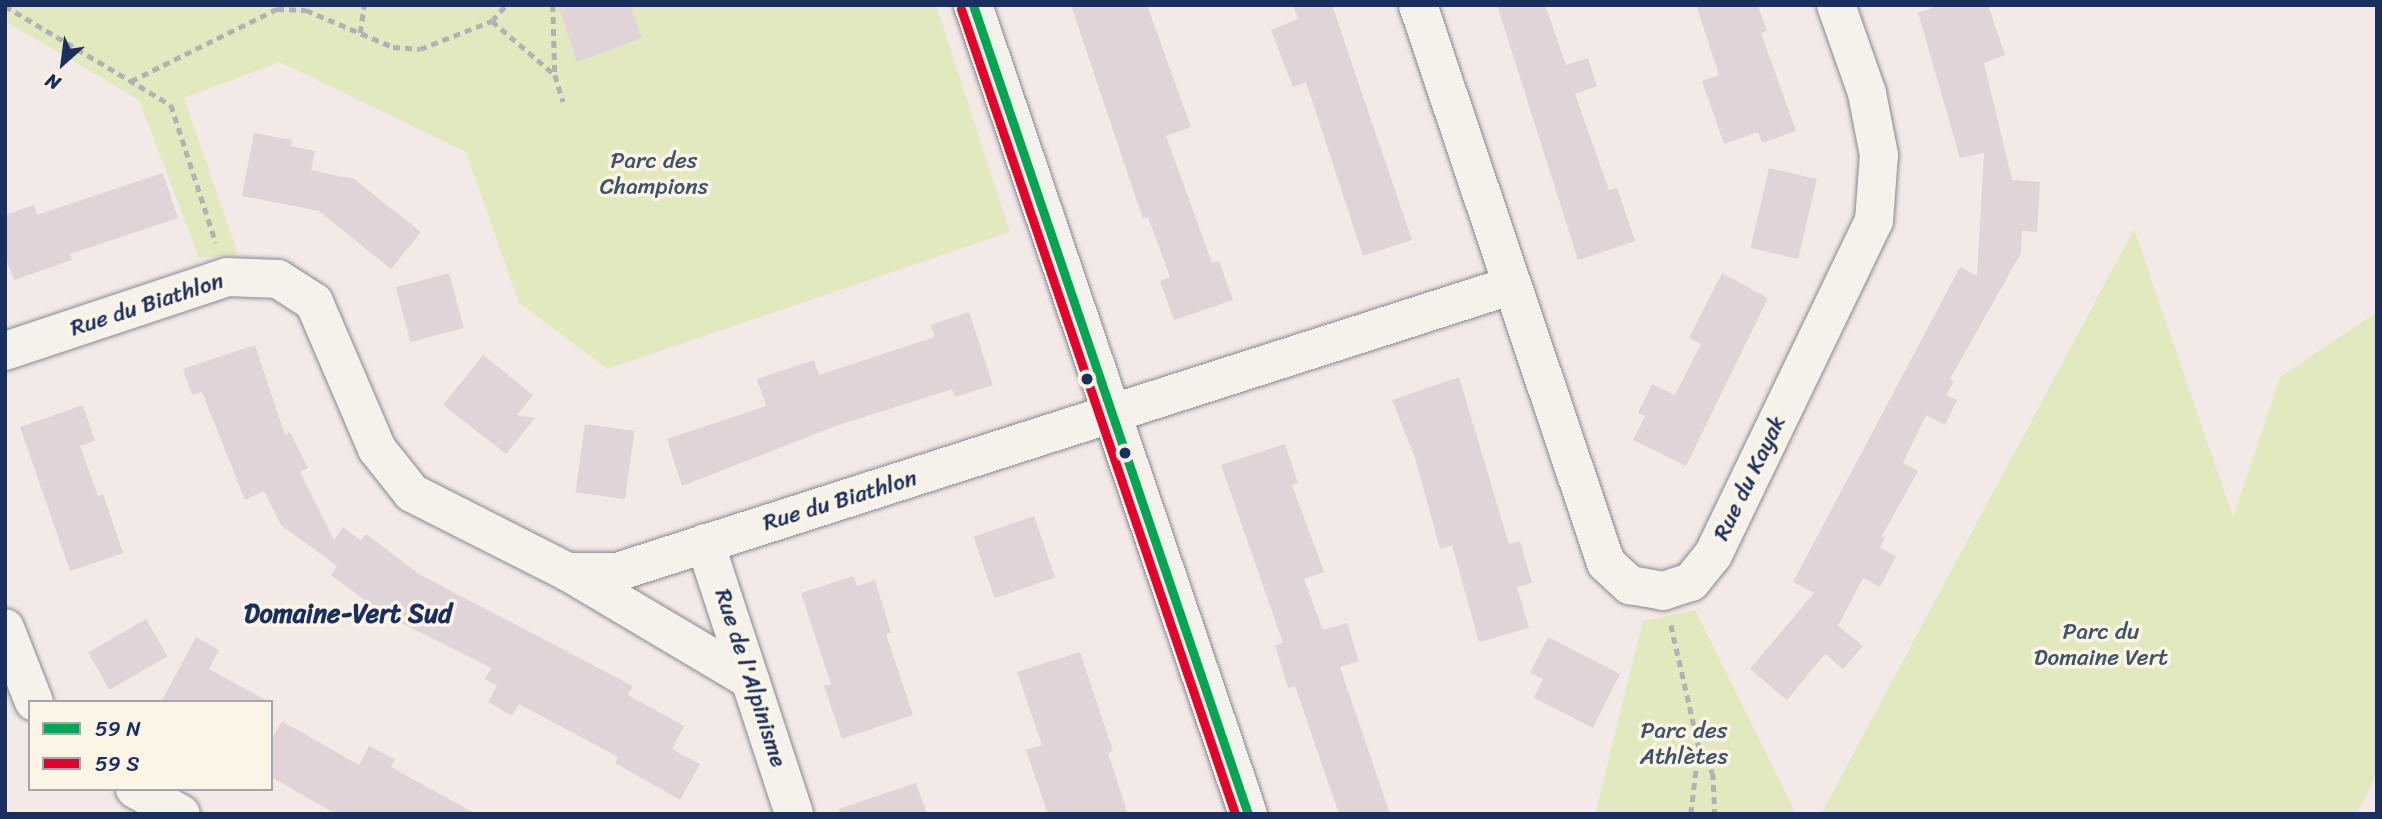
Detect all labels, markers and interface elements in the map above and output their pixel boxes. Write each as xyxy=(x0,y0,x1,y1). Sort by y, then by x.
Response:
north arrow xyxy=(28,28,98,98)
text: N xyxy=(39,64,66,100)
park label: Parc des Champions xyxy=(600,147,708,201)
street label: Rue du Biathlon xyxy=(67,267,227,343)
unlabelled marker xyxy=(1080,372,1094,386)
street label: Rue du Kayak xyxy=(1708,411,1792,545)
unlabelled marker xyxy=(1118,446,1132,460)
street label: Rue du Biathlon xyxy=(760,465,920,537)
street label: Rue de l'Alpinisme xyxy=(708,585,792,771)
district label: Domaine-Vert Sud xyxy=(244,598,452,630)
park label: Parc du Domaine Vert xyxy=(2034,618,2168,672)
legend xyxy=(28,700,273,791)
text: 59 N xyxy=(95,710,141,748)
park label: Parc des Athlètes xyxy=(1640,717,1728,771)
text: 59 S xyxy=(95,745,139,783)

